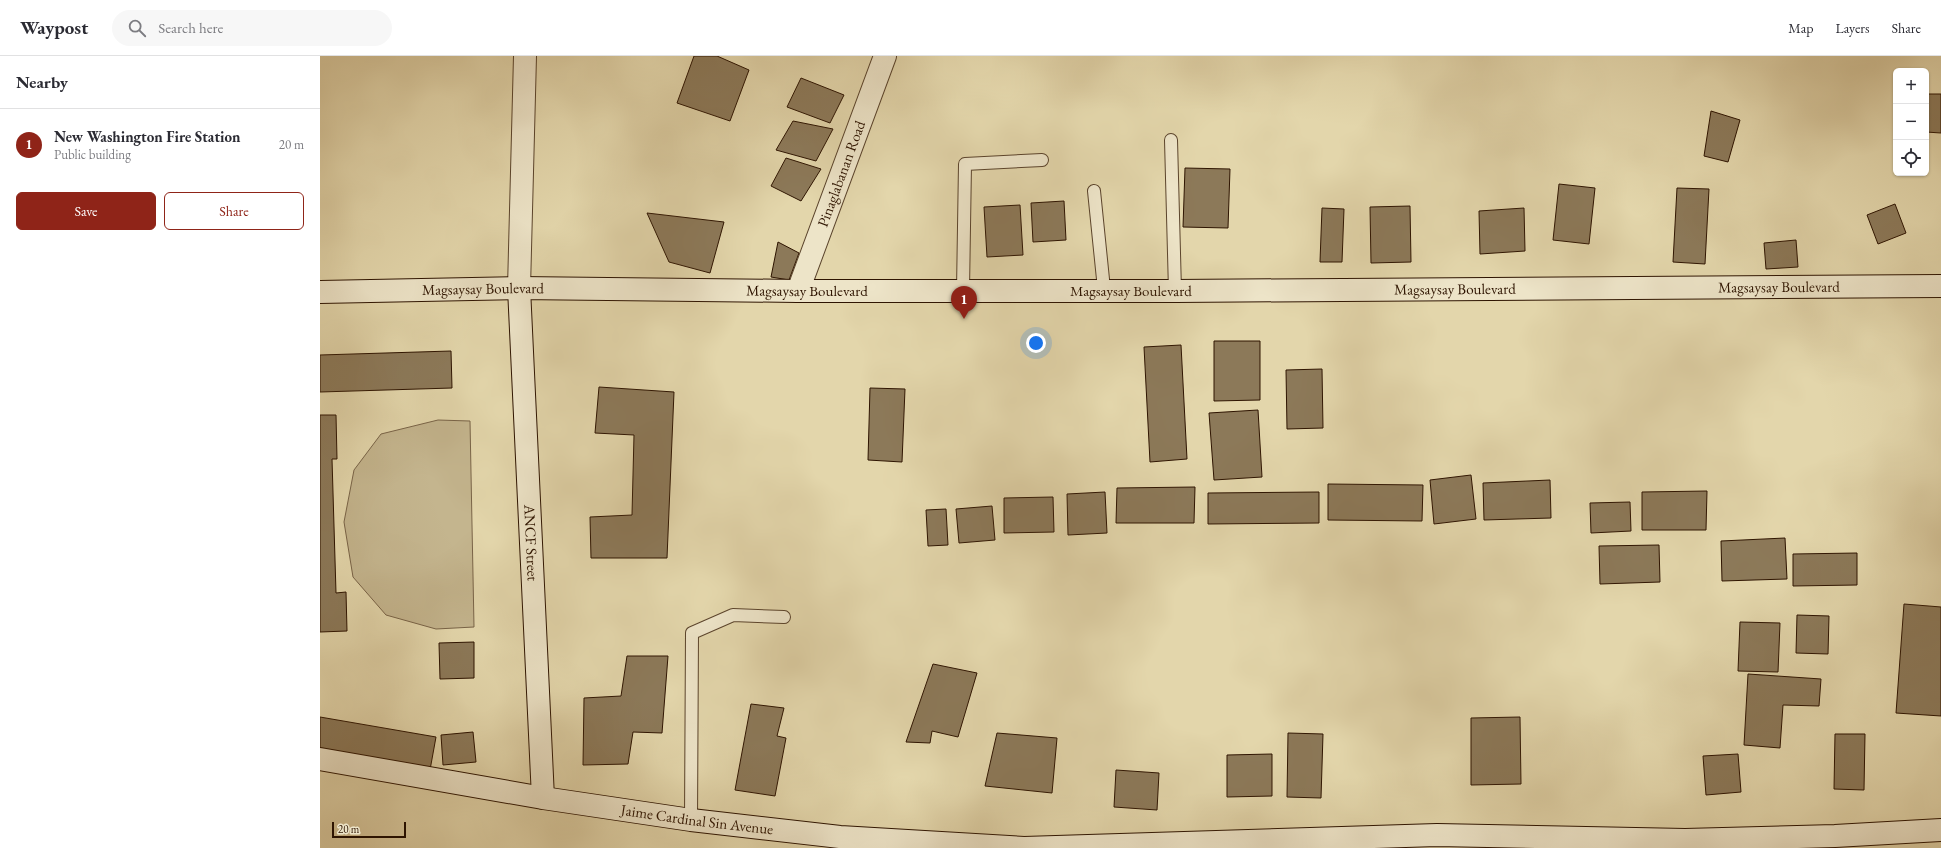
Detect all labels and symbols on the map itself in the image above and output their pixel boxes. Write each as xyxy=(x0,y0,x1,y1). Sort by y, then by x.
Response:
street label: Pinaglabanan Road xyxy=(813,118,869,229)
street label: Magsaysay Boulevard xyxy=(1718,277,1840,296)
street label: Magsaysay Boulevard xyxy=(422,278,544,299)
street label: Magsaysay Boulevard xyxy=(1394,279,1516,299)
street label: Magsaysay Boulevard xyxy=(746,280,868,300)
street label: Magsaysay Boulevard xyxy=(1070,281,1192,300)
pin: 1 xyxy=(951,286,977,319)
your location xyxy=(1026,333,1046,353)
street label: ANCF Street xyxy=(520,503,543,582)
street label: Jaime Cardinal Sin Avenue xyxy=(618,799,775,838)
scale bar xyxy=(332,820,406,839)

